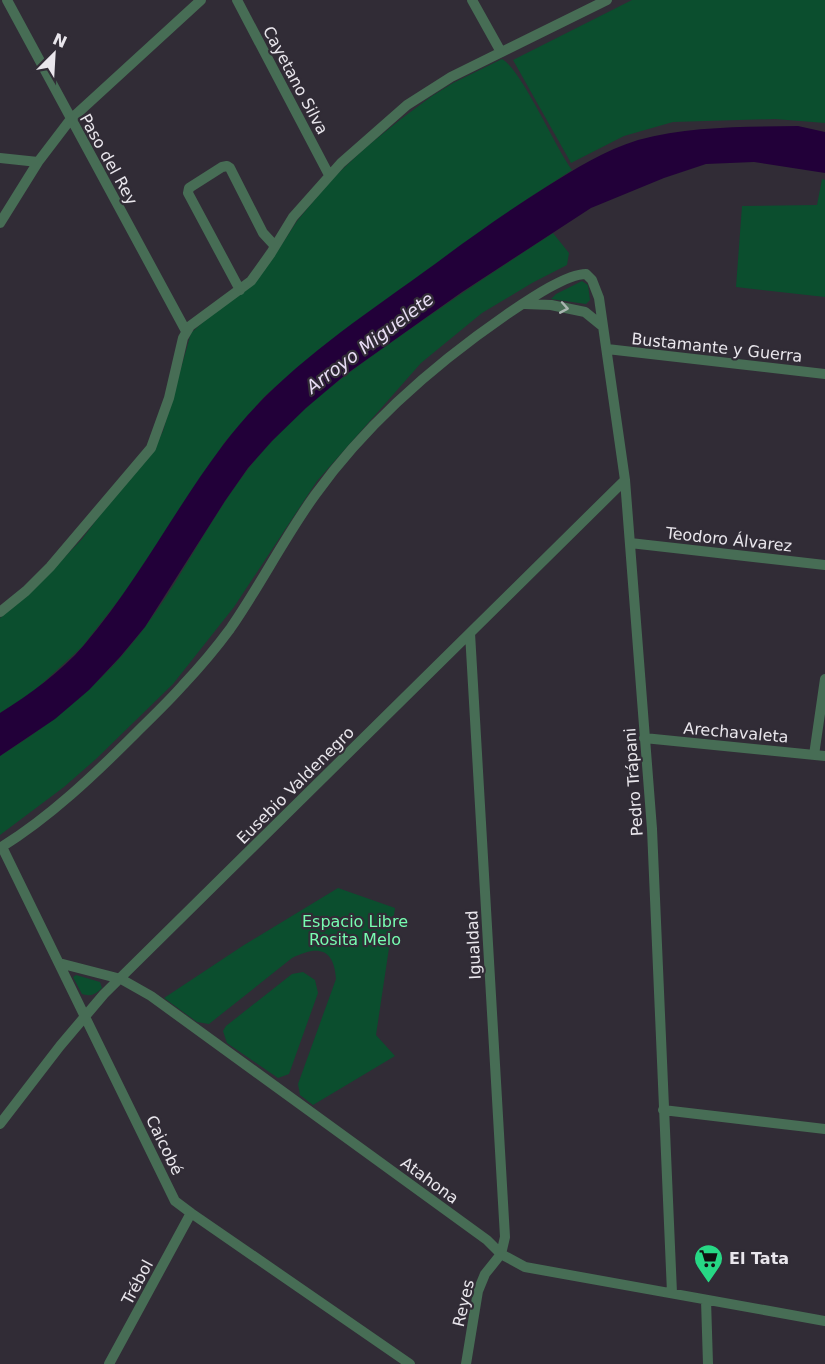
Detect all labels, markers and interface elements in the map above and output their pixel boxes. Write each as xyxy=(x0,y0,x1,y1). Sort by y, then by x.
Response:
street label: Cayetano Silva xyxy=(259,23,332,138)
north arrow xyxy=(24,24,84,84)
text: N xyxy=(50,29,70,52)
street label: Paso del Rey xyxy=(76,110,141,208)
water label: Arroyo Miguelete xyxy=(301,288,438,398)
one-way arrow xyxy=(559,301,569,313)
street label: Bustamante y Guerra xyxy=(630,329,803,366)
street label: Teodoro Álvarez xyxy=(664,523,793,556)
street label: Arechavaleta xyxy=(683,718,789,747)
street label: Eusebio Valdenegro xyxy=(233,723,358,848)
street label: Pedro Trápani xyxy=(620,727,647,837)
street label: Igualdad xyxy=(462,910,485,980)
park label: Espacio Libre Rosita Melo xyxy=(302,912,408,949)
street label: Caicobé xyxy=(142,1112,187,1178)
street label: Atahona xyxy=(397,1153,462,1208)
supermarket icon: El Tata xyxy=(692,1242,724,1284)
place label: El Tata xyxy=(729,1249,789,1268)
street label: Trébol xyxy=(117,1257,157,1309)
street label: Reyes xyxy=(449,1278,478,1329)

